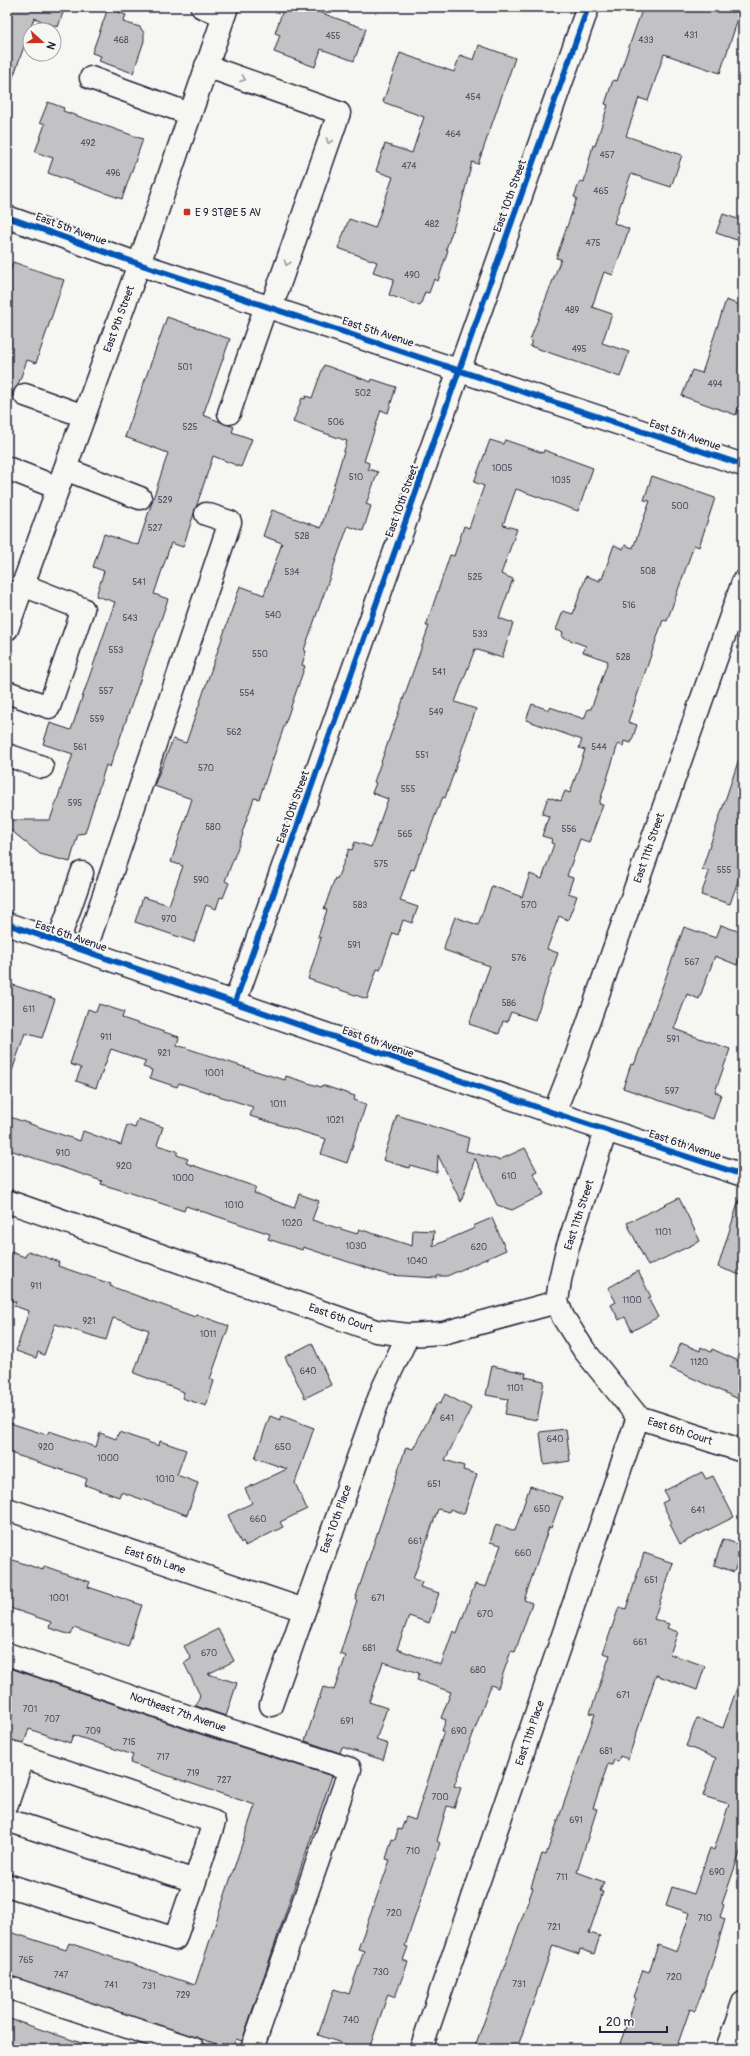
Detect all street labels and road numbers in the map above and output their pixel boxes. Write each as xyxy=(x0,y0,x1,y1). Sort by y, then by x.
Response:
street label: East 10th Street xyxy=(491,157,529,234)
street label: East 5th Avenue xyxy=(34,210,109,248)
street label: East 9th Street xyxy=(101,283,137,354)
street label: East 5th Avenue xyxy=(341,314,416,350)
street label: East 5th Avenue xyxy=(648,417,723,453)
street label: East 10th Street xyxy=(383,462,421,539)
street label: East 10th Street xyxy=(274,768,312,845)
street label: East 11th Street xyxy=(631,811,667,885)
street label: East 6th Avenue xyxy=(34,918,109,955)
street label: East 6th Avenue xyxy=(341,1024,416,1061)
street label: East 6th Avenue xyxy=(647,1127,723,1163)
street label: East 11th Street xyxy=(562,1178,597,1252)
street label: East 6th Court xyxy=(307,1301,376,1335)
street label: East 6th Court xyxy=(646,1414,715,1448)
street label: East 10th Place xyxy=(318,1483,354,1555)
street label: East 6th Lane xyxy=(123,1544,188,1577)
street label: Northeast 7th Avenue xyxy=(128,1689,228,1735)
street label: East 11th Place xyxy=(513,1698,547,1767)

